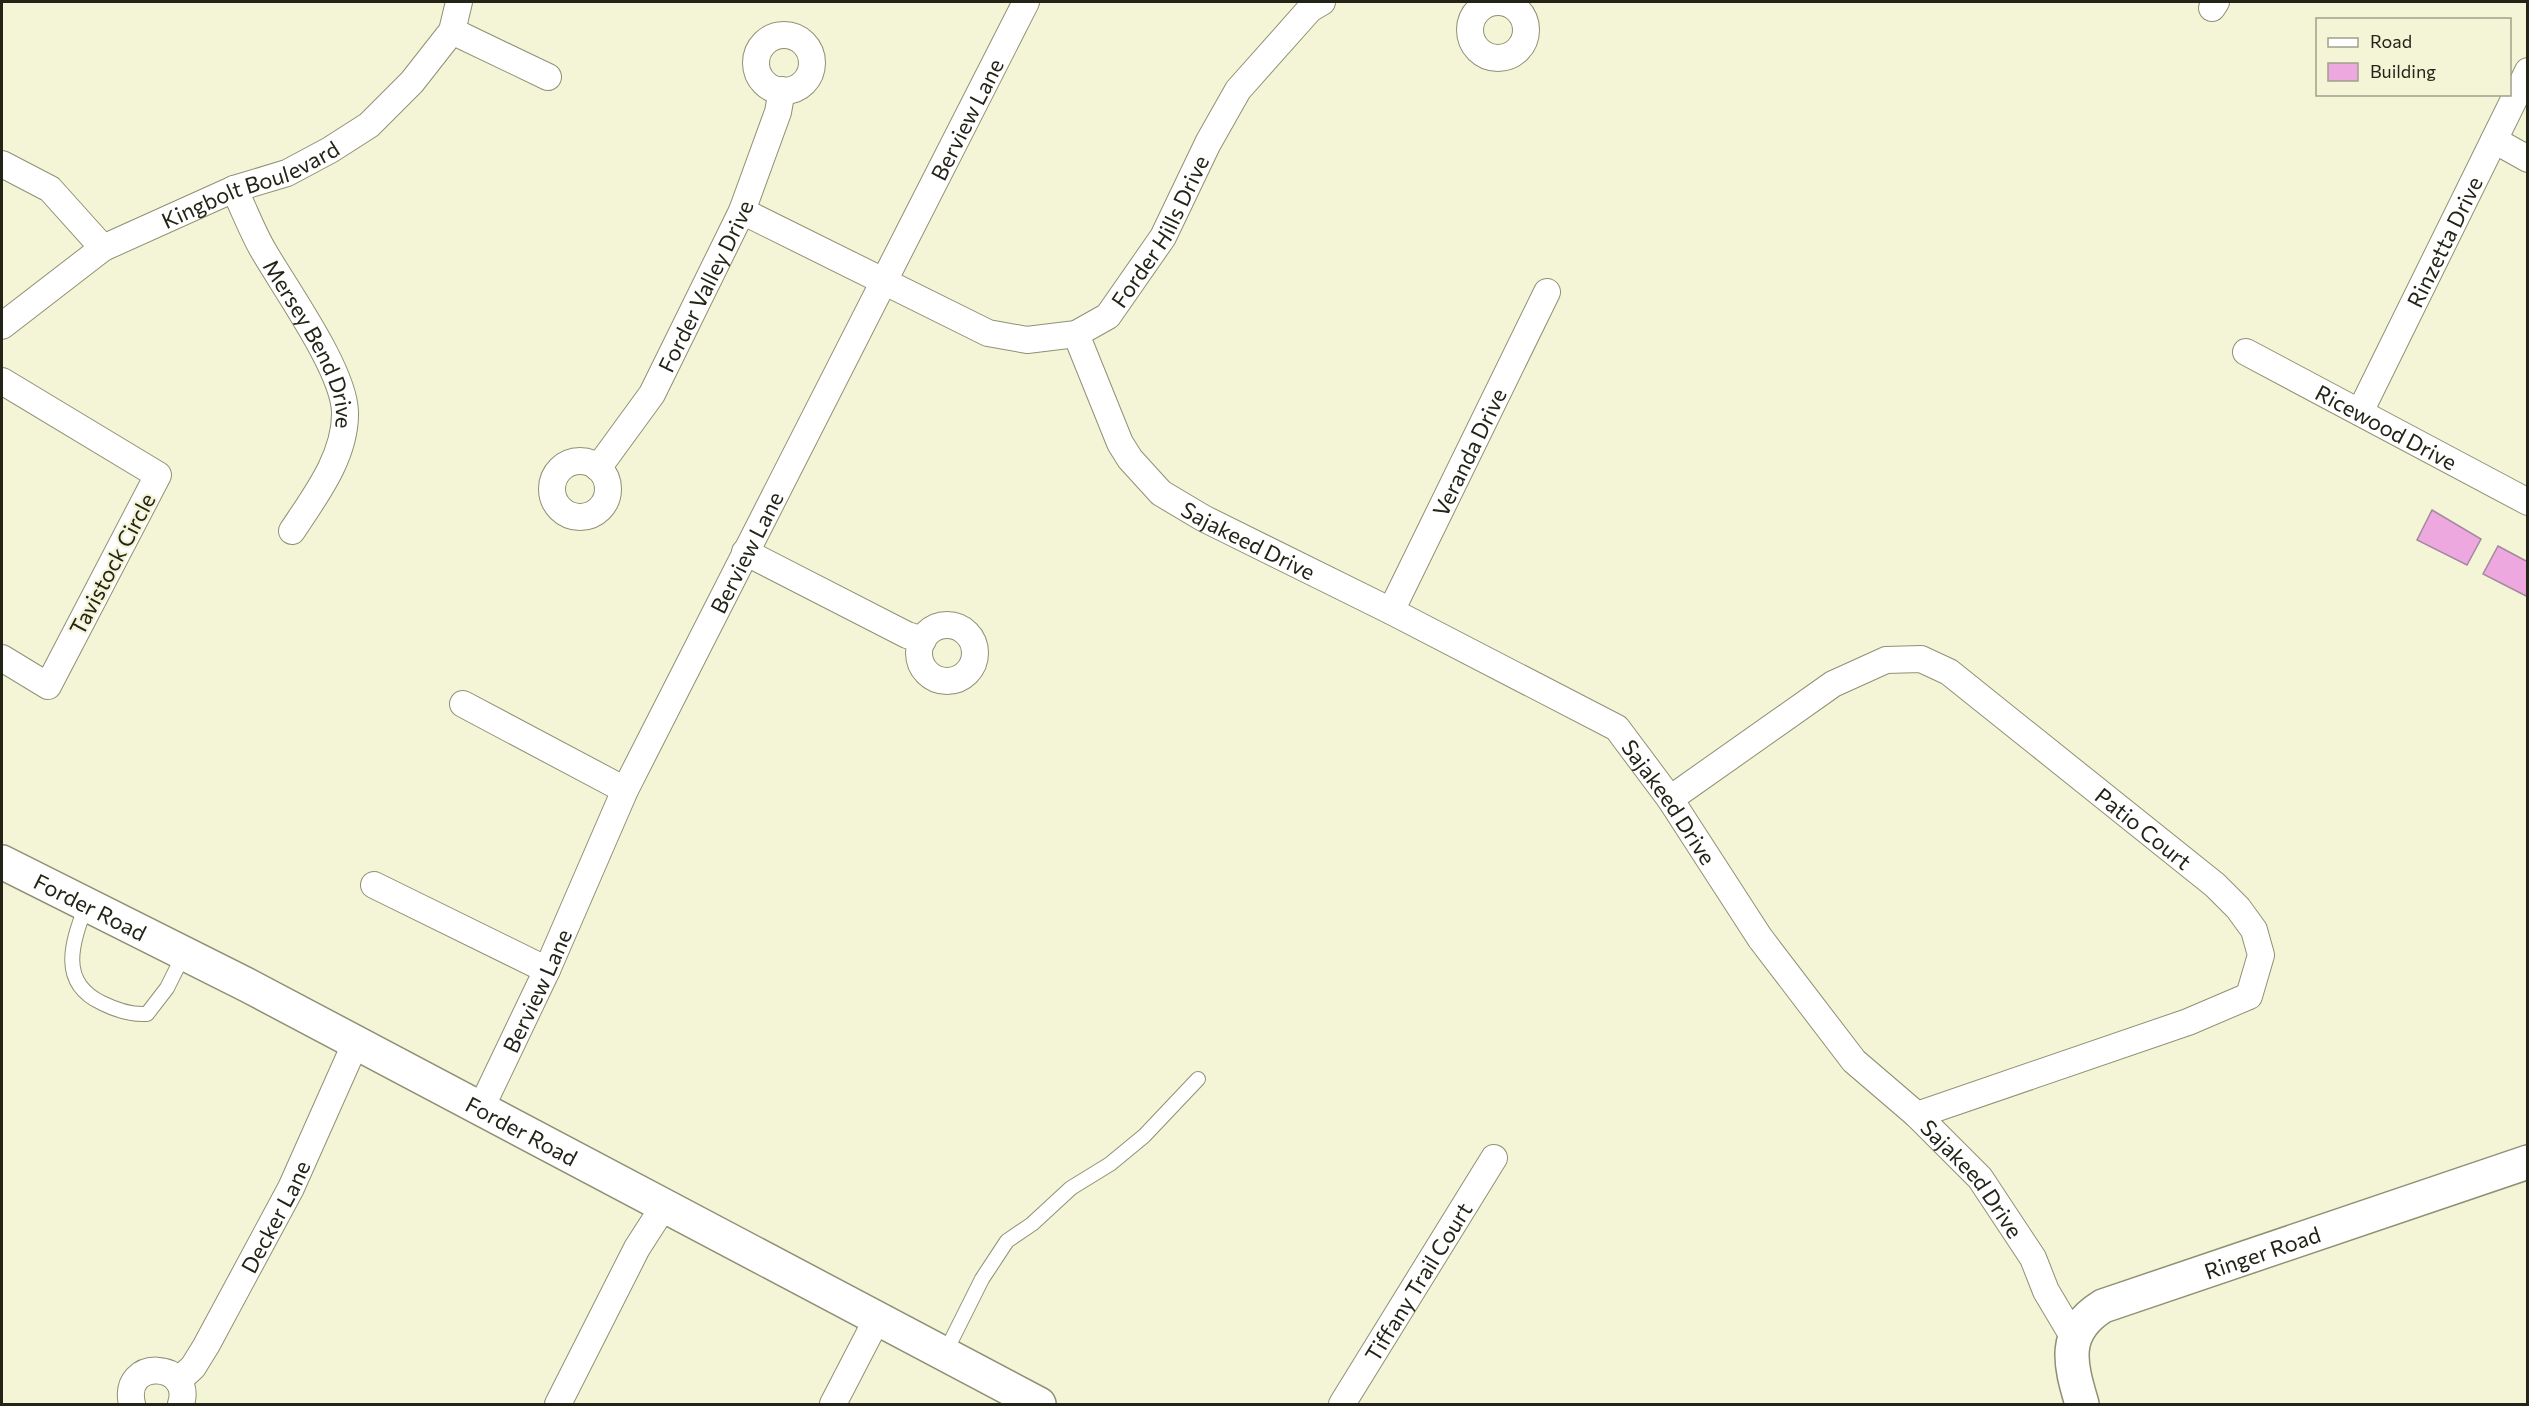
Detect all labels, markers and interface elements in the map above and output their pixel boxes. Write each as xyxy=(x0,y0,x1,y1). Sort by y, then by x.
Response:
legend xyxy=(2316,18,2511,96)
text: Road xyxy=(2370,30,2412,52)
street label: Berview Lane xyxy=(924,54,1009,184)
text: Building xyxy=(2370,60,2436,82)
street label: Kingbolt Boulevard xyxy=(157,134,344,234)
street label: Forder Hills Drive xyxy=(1105,151,1214,312)
street label: Rinzetta Drive xyxy=(2400,172,2488,311)
street label: Forder Valley Drive xyxy=(652,197,758,376)
street label: Mersey Bend Drive xyxy=(258,254,359,430)
street label: Ricewood Drive xyxy=(2311,378,2462,475)
street label: Veranda Drive xyxy=(1426,383,1512,521)
street label: Berview Lane xyxy=(704,487,788,618)
street label: Tavistock Circle xyxy=(63,489,161,639)
street label: Sajakeed Drive xyxy=(1177,495,1320,585)
street label: Sajakeed Drive xyxy=(1617,734,1722,869)
street label: Patio Court xyxy=(2090,781,2197,875)
street label: Forder Road xyxy=(30,867,151,946)
street label: Berview Lane xyxy=(496,925,577,1057)
street label: Forder Road xyxy=(461,1090,582,1171)
street label: Sajakeed Drive xyxy=(1915,1113,2029,1243)
street label: Decker Lane xyxy=(234,1156,315,1277)
street label: Tiffany Trail Court xyxy=(1358,1197,1477,1366)
street label: Ringer Road xyxy=(2201,1220,2324,1284)

